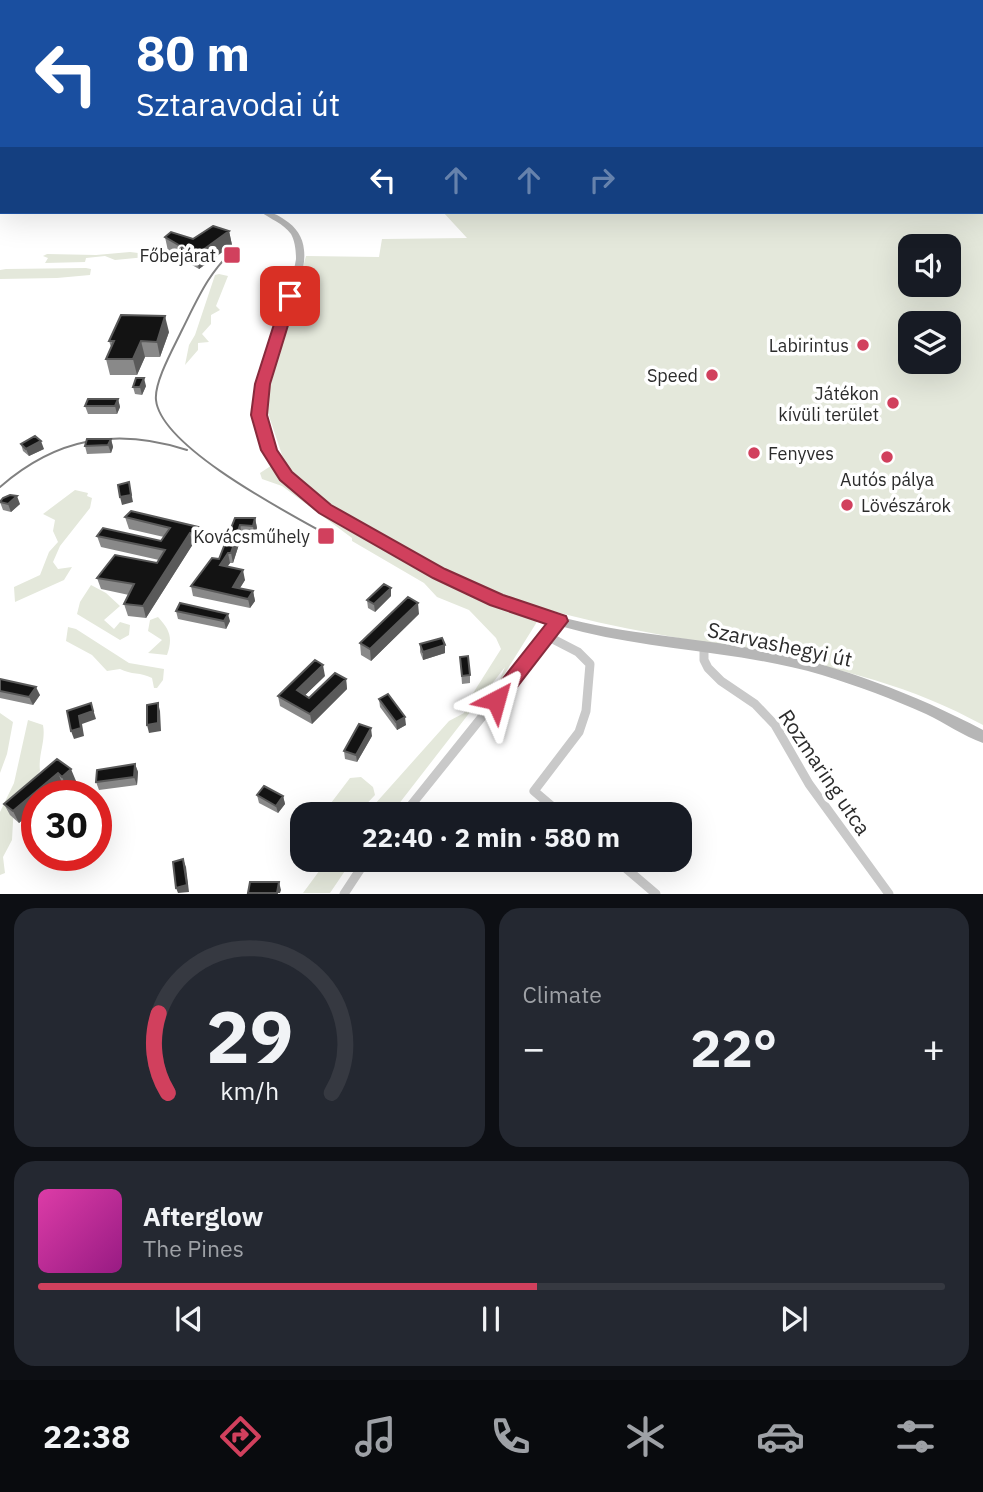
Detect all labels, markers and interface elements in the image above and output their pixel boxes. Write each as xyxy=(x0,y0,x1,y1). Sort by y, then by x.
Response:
text: 80 m xyxy=(136,21,250,84)
icon: left xyxy=(21,28,112,119)
text: Sztaravodai út xyxy=(136,83,340,125)
icon: left xyxy=(364,161,402,199)
icon: ahead xyxy=(437,161,475,199)
icon: ahead xyxy=(510,161,548,199)
icon: right xyxy=(583,161,621,199)
map controls xyxy=(898,234,961,374)
button: sound xyxy=(898,234,961,297)
place label: Főbejárat xyxy=(139,244,216,267)
marker: Főbejárat xyxy=(222,245,242,265)
pin xyxy=(260,266,320,326)
icon: arrive xyxy=(271,277,309,315)
button: layers xyxy=(898,311,961,374)
place label: Labirintus xyxy=(769,334,849,357)
marker: Labirintus xyxy=(855,337,871,353)
place label: Speed xyxy=(647,364,698,387)
marker: Speed xyxy=(704,367,720,383)
place label: Játékon kívüli terület xyxy=(778,382,879,426)
marker: Játékon kívüli terület xyxy=(885,395,901,411)
place label: Fenyves xyxy=(768,442,834,465)
marker: Fenyves xyxy=(746,445,762,461)
marker: Autós pálya xyxy=(879,449,895,465)
place label: Autós pálya xyxy=(840,468,934,491)
place label: Lövészárok xyxy=(861,494,952,517)
marker: Lövészárok xyxy=(839,497,855,513)
place label: Kovácsműhely xyxy=(193,525,310,548)
marker: Kovácsműhely xyxy=(316,526,336,546)
street label: Szarvashegyi út xyxy=(705,615,855,673)
position arrow xyxy=(459,663,533,737)
street label: Rozmaring utca xyxy=(773,704,877,840)
speed limit sign: 30 xyxy=(21,780,112,871)
text: 22:40 · 2 min · 580 m xyxy=(362,820,620,854)
text: Climate xyxy=(523,979,602,1009)
text: 29 xyxy=(206,989,293,1084)
text: 22° xyxy=(690,1014,777,1081)
text: − xyxy=(523,1023,545,1072)
text: + xyxy=(922,1023,945,1072)
text: km/h xyxy=(220,1074,279,1107)
text: Afterglow xyxy=(143,1199,263,1233)
text: The Pines xyxy=(143,1233,244,1263)
icon: previous xyxy=(170,1300,208,1338)
icon: pause xyxy=(472,1300,510,1338)
icon: next xyxy=(775,1300,813,1338)
icon: directions xyxy=(216,1412,265,1461)
icon: music xyxy=(351,1412,400,1461)
icon: phone xyxy=(486,1412,535,1461)
icon: climate xyxy=(621,1412,670,1461)
icon: car xyxy=(756,1412,805,1461)
icon: filters xyxy=(891,1412,940,1461)
text: 22:38 xyxy=(43,1415,130,1457)

